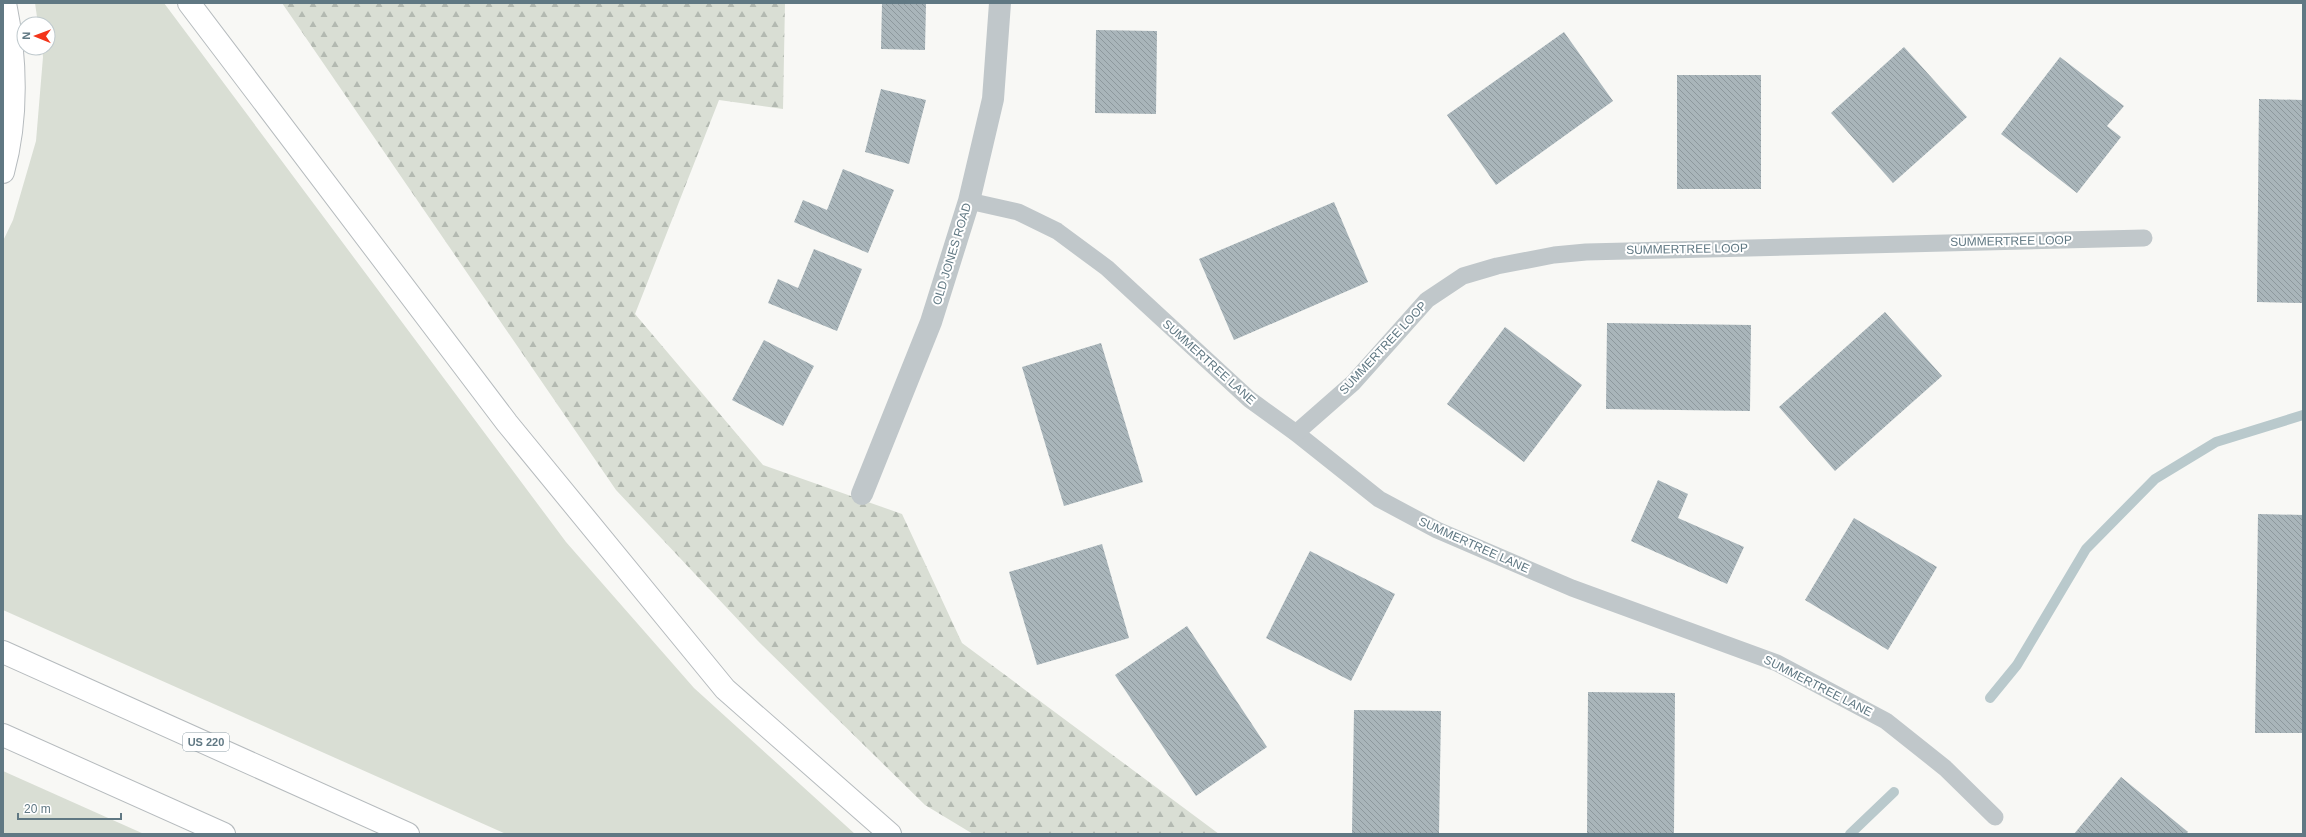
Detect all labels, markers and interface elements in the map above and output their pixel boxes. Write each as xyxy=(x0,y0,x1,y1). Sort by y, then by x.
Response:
north arrow xyxy=(16,16,56,56)
text: N xyxy=(20,32,32,40)
street label: OLD JONES ROAD xyxy=(930,201,974,307)
street label: SUMMERTREE LOOP xyxy=(1950,233,2072,249)
street label: SUMMERTREE LOOP xyxy=(1626,241,1748,257)
street label: SUMMERTREE LOOP xyxy=(1336,299,1430,397)
street label: SUMMERTREE LANE xyxy=(1160,317,1258,407)
street label: SUMMERTREE LANE xyxy=(1416,514,1532,576)
street label: SUMMERTREE LANE xyxy=(1761,653,1875,719)
road number: US 220 xyxy=(183,733,229,751)
scale bar xyxy=(18,795,121,821)
text: 20 m xyxy=(24,802,51,816)

